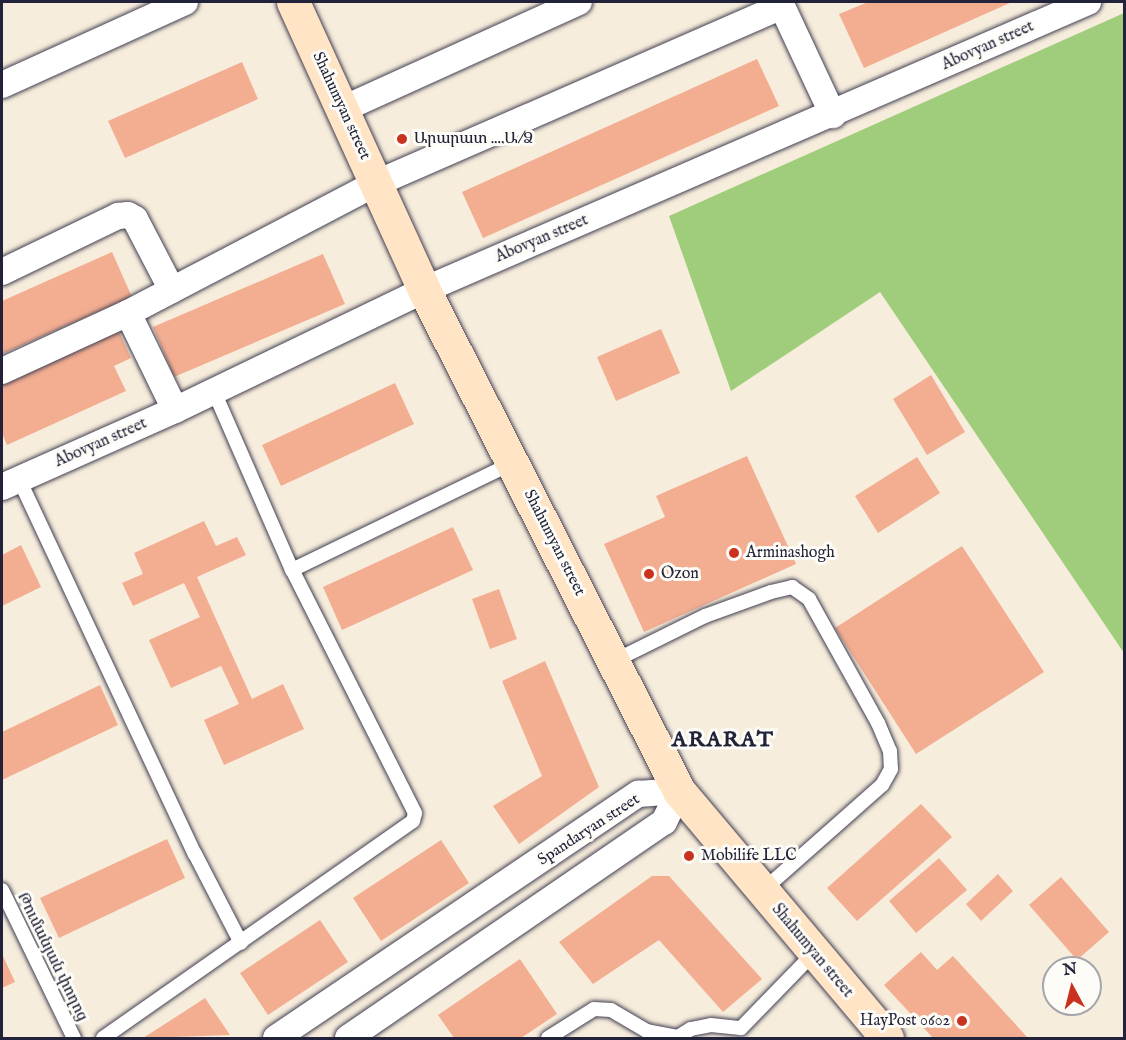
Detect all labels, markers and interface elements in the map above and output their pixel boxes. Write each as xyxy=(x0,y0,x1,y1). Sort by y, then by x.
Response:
street label: Abovyan street xyxy=(939,17,1037,75)
street label: Shahumyan street xyxy=(308,49,374,163)
place label: Արարատ ....Ա/Ձ xyxy=(414,129,533,149)
marker: Արարատ ....Ա/Ձ xyxy=(395,132,409,146)
street label: Abovyan street xyxy=(493,211,591,267)
street label: Abovyan street xyxy=(52,414,150,472)
street label: Shahumyan street xyxy=(519,487,589,599)
place label: Arminashogh xyxy=(746,543,835,563)
marker: Arminashogh xyxy=(727,546,741,560)
place label: Ozon xyxy=(661,564,699,584)
marker: Ozon xyxy=(642,567,656,581)
district label: ARARAT xyxy=(672,728,774,754)
street label: Spandaryan street xyxy=(535,790,643,870)
place label: Mobilife LLC xyxy=(701,846,797,866)
marker: Mobilife LLC xyxy=(682,849,696,863)
street label: Թումանյան փողոց xyxy=(12,889,92,1025)
street label: Shahumyan street xyxy=(767,900,857,1002)
north arrow xyxy=(1042,956,1102,1016)
text: N xyxy=(1062,959,1078,981)
place label: HayPost 0602 xyxy=(860,1011,950,1031)
marker: HayPost 0602 xyxy=(955,1014,969,1028)

